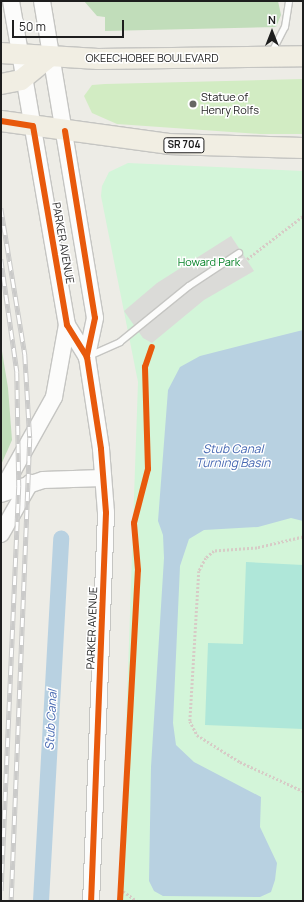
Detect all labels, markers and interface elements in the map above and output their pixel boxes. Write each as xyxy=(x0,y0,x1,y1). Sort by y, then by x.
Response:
scale bar xyxy=(14,12,126,38)
north arrow xyxy=(252,12,292,52)
text: N xyxy=(268,12,276,27)
text: 50 m xyxy=(19,18,46,35)
street label: OKEECHOBEE BOULEVARD xyxy=(85,51,219,65)
place label: Statue of Henry Rolfs xyxy=(201,91,259,117)
marker: Statue of Henry Rolfs xyxy=(188,99,198,109)
road number: SR 704 xyxy=(163,137,205,153)
street label: PARKER AVENUE xyxy=(49,201,77,285)
park label: Howard Park xyxy=(178,255,240,269)
water label: Stub Canal Turning Basin xyxy=(196,442,270,470)
street label: PARKER AVENUE xyxy=(84,587,100,669)
water label: Stub Canal xyxy=(42,689,60,751)

